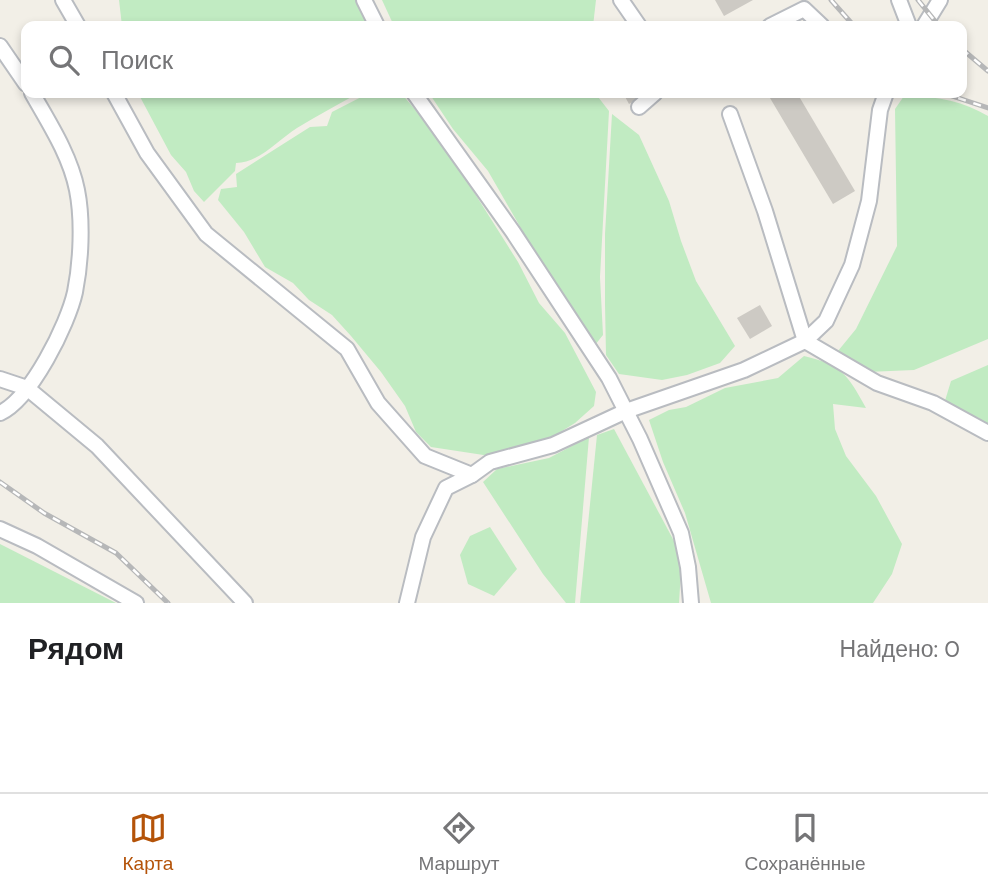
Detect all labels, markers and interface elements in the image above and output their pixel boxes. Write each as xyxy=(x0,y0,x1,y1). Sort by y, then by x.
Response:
search box xyxy=(21,21,967,98)
icon: search xyxy=(45,41,83,79)
text: Поиск xyxy=(101,43,173,77)
text: Рядом xyxy=(28,629,124,668)
text: Найдено: 0 xyxy=(840,634,960,664)
tab: Карта xyxy=(123,809,173,876)
tab: Маршрут xyxy=(418,809,499,876)
tab: Сохранённые xyxy=(744,809,865,876)

